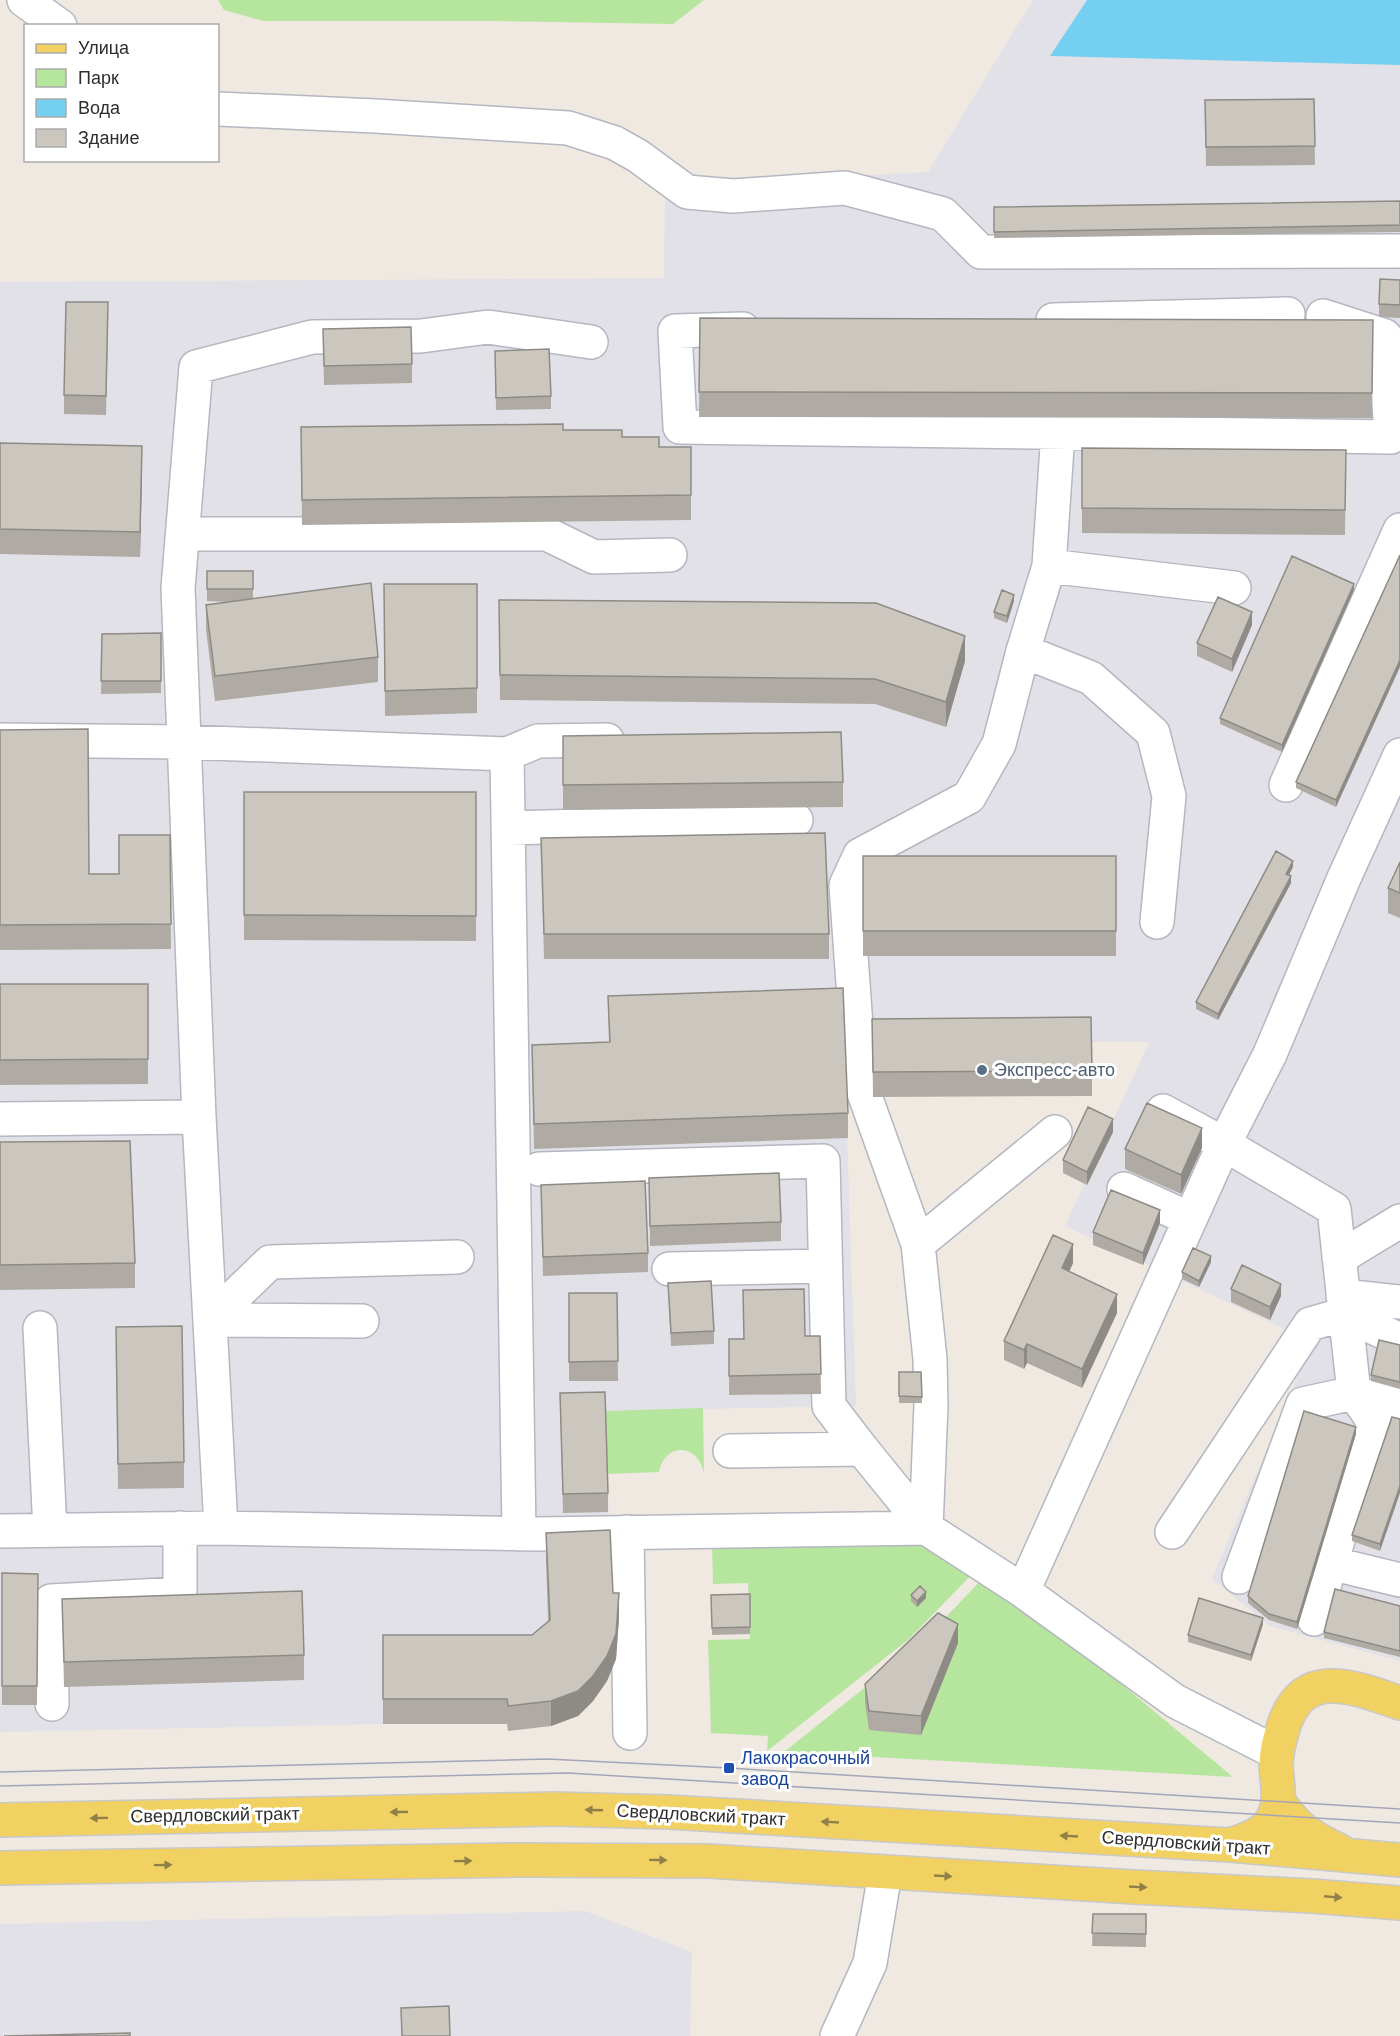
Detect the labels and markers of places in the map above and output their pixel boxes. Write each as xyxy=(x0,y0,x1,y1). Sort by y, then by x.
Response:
place label: Экспресс-авто xyxy=(994,1060,1115,1080)
marker: Экспресс-авто xyxy=(975,1063,989,1077)
place label: Лакокрасочный завод xyxy=(741,1748,870,1789)
marker: Лакокрасочный завод xyxy=(722,1761,736,1775)

